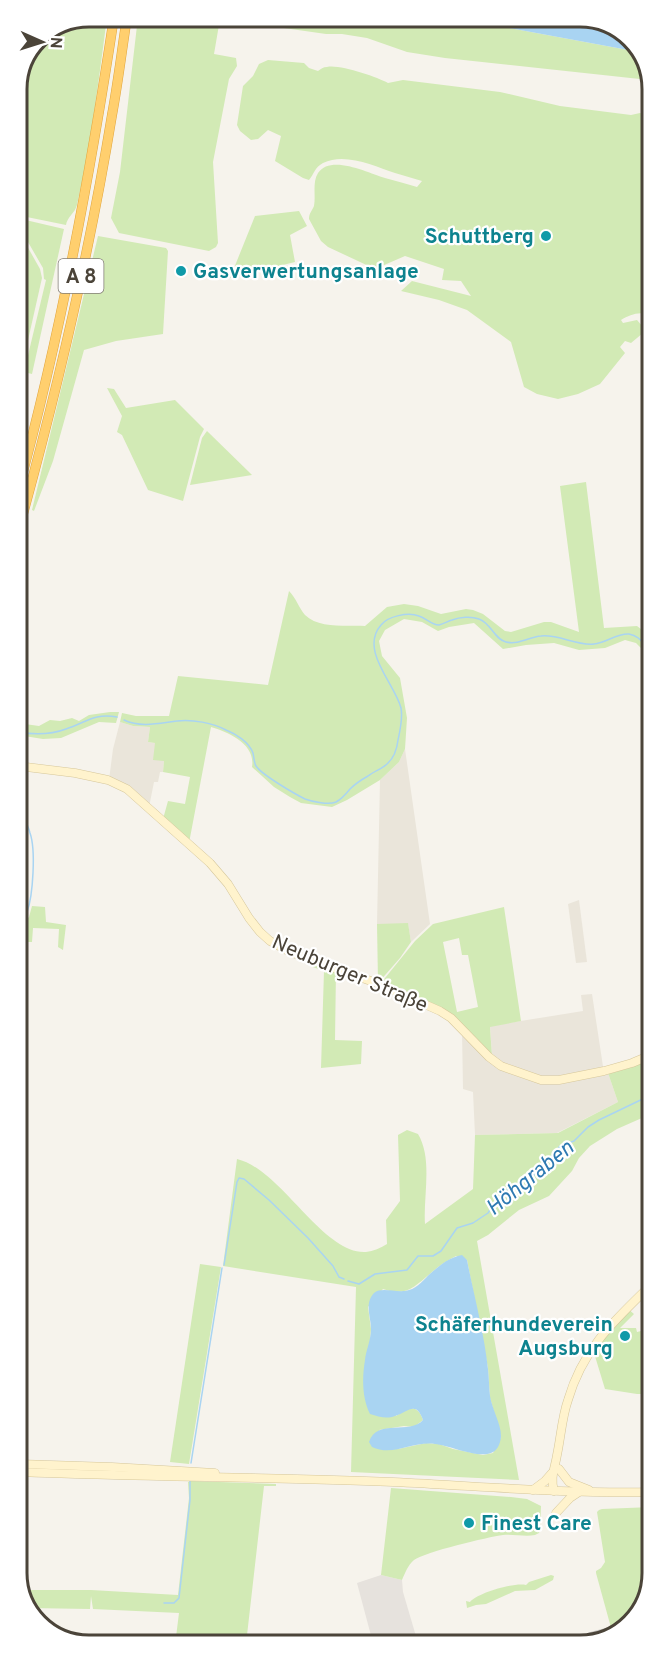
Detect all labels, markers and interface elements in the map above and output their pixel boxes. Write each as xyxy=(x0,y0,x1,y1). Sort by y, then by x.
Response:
north arrow xyxy=(12,12,72,72)
text: N xyxy=(45,36,65,49)
place label: Schuttberg xyxy=(425,224,534,251)
marker: Schuttberg xyxy=(539,229,553,243)
road number: A 8 xyxy=(58,259,104,293)
place label: Gasverwertungsanlage xyxy=(193,259,419,286)
marker: Gasverwertungsanlage xyxy=(174,264,188,278)
street label: Neuburger Straße xyxy=(267,929,432,1019)
water label: Höhgraben xyxy=(481,1135,580,1223)
place label: Schäferhundeverein Augsburg xyxy=(415,1312,613,1363)
marker: Schäferhundeverein Augsburg xyxy=(618,1329,632,1343)
place label: Finest Care xyxy=(481,1511,592,1538)
marker: Finest Care xyxy=(462,1516,476,1530)

